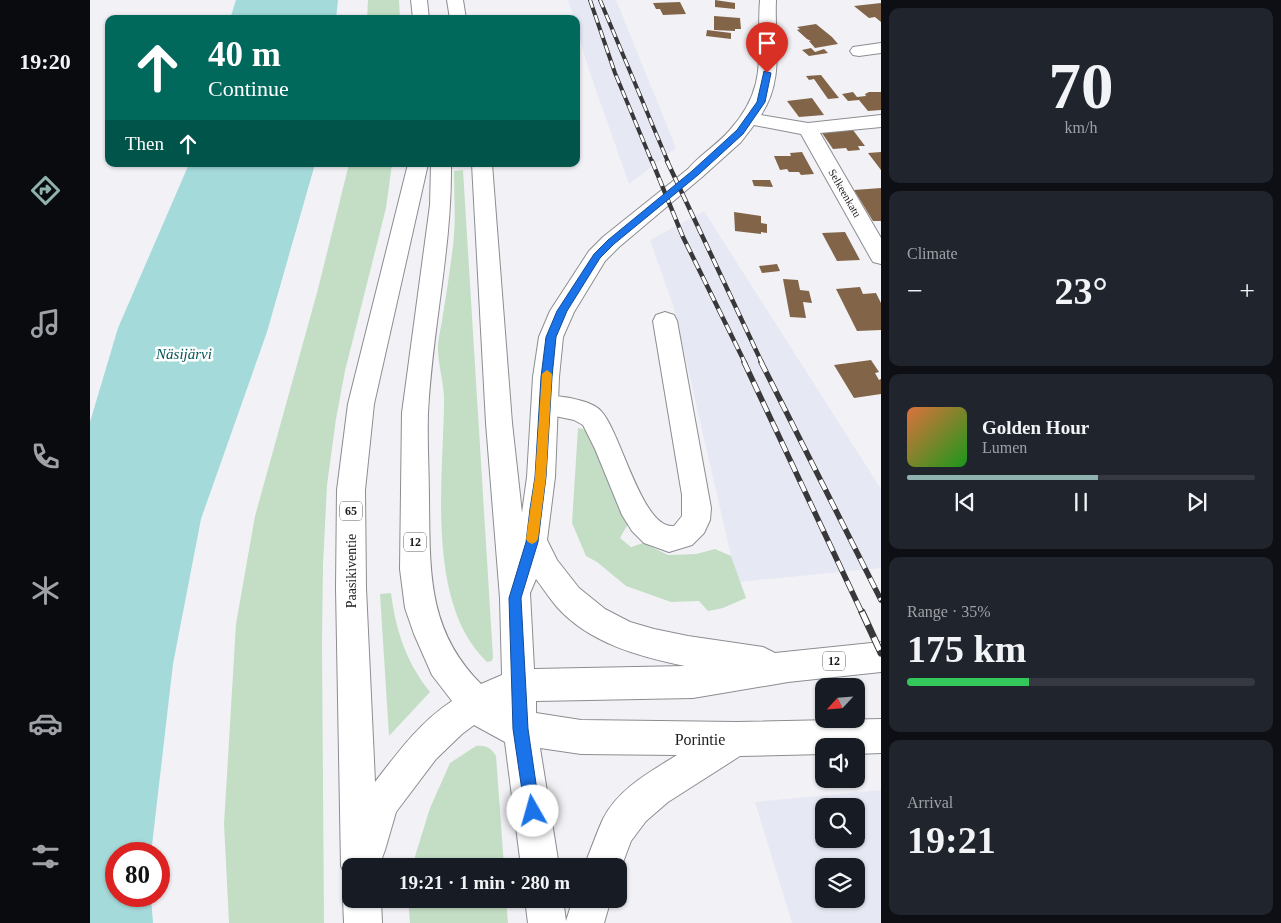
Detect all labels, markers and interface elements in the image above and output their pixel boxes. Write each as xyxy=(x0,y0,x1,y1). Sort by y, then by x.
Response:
pin xyxy=(746,22,788,73)
icon: arrive xyxy=(753,29,781,57)
icon: ahead xyxy=(125,35,190,100)
text: 40 m xyxy=(208,35,281,74)
text: 19:20 xyxy=(19,49,71,74)
text: 70 xyxy=(1049,50,1114,122)
text: Continue xyxy=(208,76,289,101)
text: km/h xyxy=(1065,119,1097,136)
icon: ahead xyxy=(174,130,202,158)
text: Then xyxy=(125,133,164,154)
street label: Selkeenkatu xyxy=(826,167,864,220)
icon: directions xyxy=(28,173,63,208)
text: Climate xyxy=(907,245,958,262)
text: 23° xyxy=(1054,270,1108,312)
text: − xyxy=(907,275,923,306)
text: + xyxy=(1239,275,1255,306)
icon: music xyxy=(28,306,63,341)
water label: Näsijärvi xyxy=(155,346,212,362)
text: Golden Hour xyxy=(982,417,1089,438)
icon: phone xyxy=(28,439,63,474)
text: Lumen xyxy=(982,439,1027,456)
icon: previous xyxy=(951,488,979,516)
icon: pause xyxy=(1067,488,1095,516)
icon: next xyxy=(1183,488,1211,516)
road number: 65 xyxy=(340,502,362,520)
road number: 12 xyxy=(404,532,426,552)
street label: Paasikiventie xyxy=(344,534,359,608)
icon: climate xyxy=(28,573,63,608)
text: Range · 35% xyxy=(907,603,991,620)
text: 175 km xyxy=(907,628,1026,670)
road number: 12 xyxy=(823,651,845,670)
north arrow xyxy=(815,678,865,728)
map controls xyxy=(815,678,865,908)
icon: car xyxy=(28,706,63,741)
street label: Porintie xyxy=(675,731,725,748)
button: sound xyxy=(815,738,865,788)
position arrow xyxy=(506,784,558,836)
text: Arrival xyxy=(907,794,953,811)
button: search xyxy=(815,798,865,848)
text: 19:21 xyxy=(907,819,996,861)
icon: filters xyxy=(28,839,63,874)
speed limit sign: 80 xyxy=(105,842,170,907)
button: layers xyxy=(815,858,865,908)
text: 19:21 · 1 min · 280 m xyxy=(399,872,570,893)

